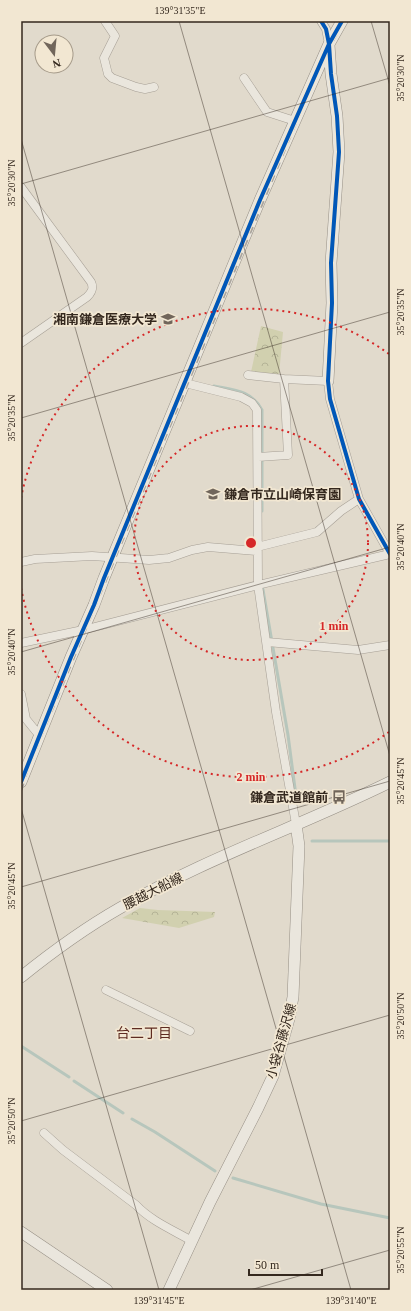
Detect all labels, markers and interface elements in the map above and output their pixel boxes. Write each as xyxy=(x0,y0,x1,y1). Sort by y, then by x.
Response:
text: 139°31'35"E xyxy=(155,5,206,16)
north arrow xyxy=(34,34,74,74)
text: 35°20'30"N xyxy=(395,54,406,102)
text: N xyxy=(51,57,62,70)
text: 35°20'30"N xyxy=(6,159,17,207)
text: 35°20'35"N xyxy=(395,288,406,336)
school or university icon: 湘南鎌倉医療大学 xyxy=(160,311,176,327)
place label: 湘南鎌倉医療大学 xyxy=(53,312,157,327)
text: 35°20'35"N xyxy=(6,394,17,442)
school or university icon: 鎌倉市立山崎保育園 xyxy=(205,486,221,502)
place label: 鎌倉市立山崎保育園 xyxy=(224,487,341,502)
text: 35°20'40"N xyxy=(395,523,406,571)
centre of rings xyxy=(244,536,258,550)
text: 1 min xyxy=(319,619,349,633)
text: 35°20'40"N xyxy=(6,628,17,676)
text: 35°20'45"N xyxy=(395,757,406,805)
text: 2 min xyxy=(236,770,266,784)
bus stop icon: 鎌倉武道館前 xyxy=(331,789,347,805)
place label: 鎌倉武道館前 xyxy=(250,790,328,805)
text: 35°20'45"N xyxy=(6,862,17,910)
street label: 腰越大船線 xyxy=(121,870,185,912)
text: 35°20'50"N xyxy=(395,992,406,1040)
street label: 小袋谷藤沢線 xyxy=(263,1001,299,1081)
district label: 台二丁目 xyxy=(116,1025,172,1041)
text: 35°20'50"N xyxy=(6,1097,17,1145)
text: 35°20'55"N xyxy=(395,1226,406,1274)
scale bar xyxy=(249,1251,322,1277)
text: 50 m xyxy=(255,1258,280,1272)
text: 139°31'45"E xyxy=(134,1295,185,1306)
text: 139°31'40"E xyxy=(326,1295,377,1306)

